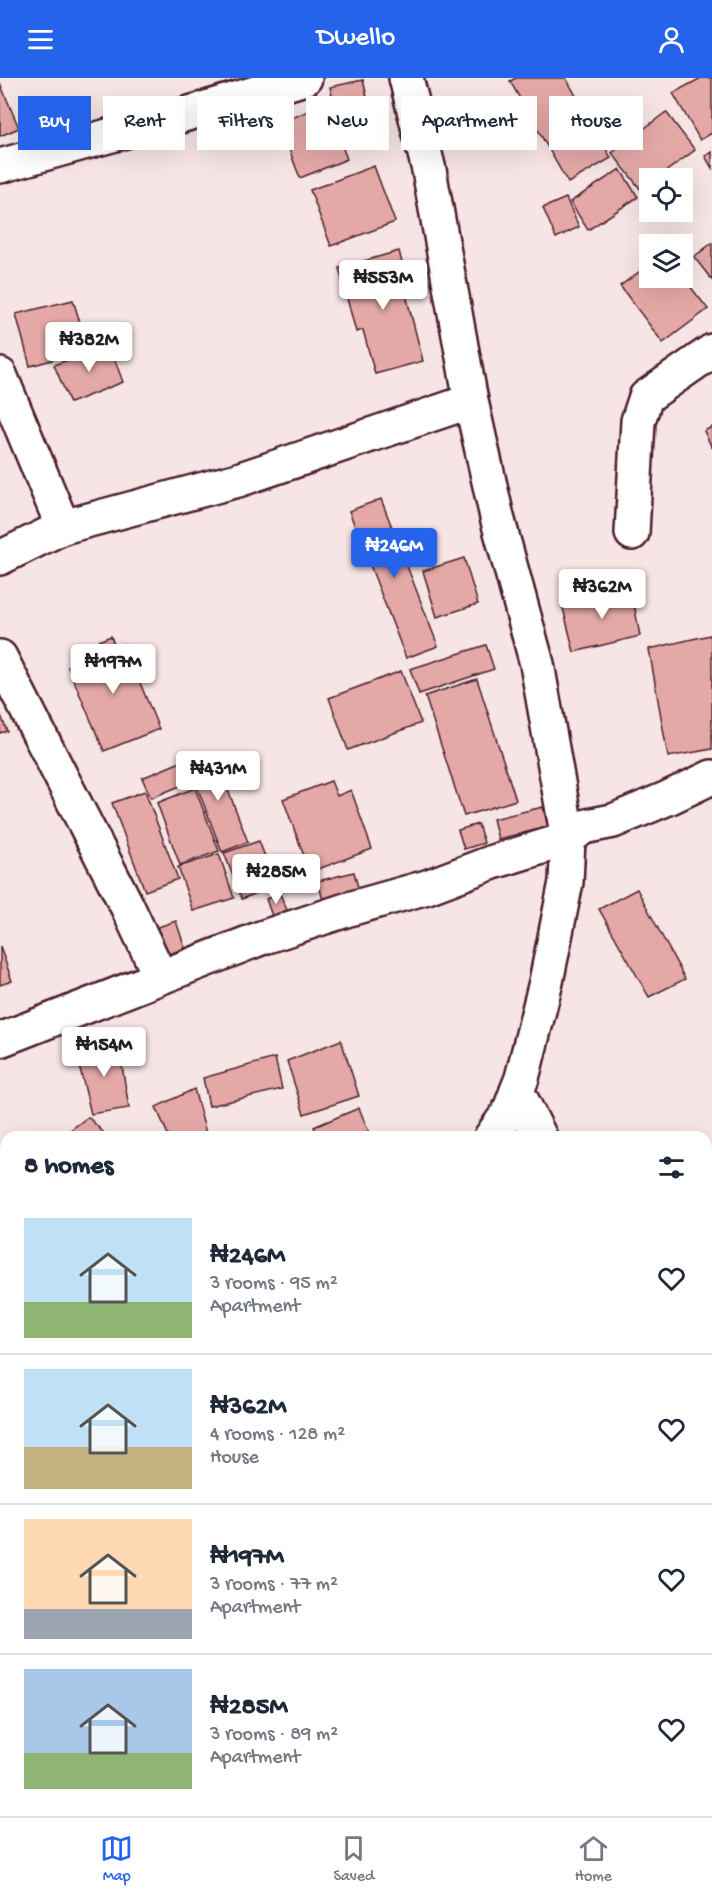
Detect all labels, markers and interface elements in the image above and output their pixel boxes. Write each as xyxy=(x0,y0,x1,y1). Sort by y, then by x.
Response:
icon: menu xyxy=(24,23,57,56)
text: Dwello xyxy=(317,23,395,55)
icon: person xyxy=(655,23,688,56)
chip: Buy xyxy=(18,96,91,150)
chip: Rent xyxy=(103,96,185,150)
chip: Filters xyxy=(197,96,294,150)
chip: New xyxy=(306,96,389,150)
chip: Apartment xyxy=(401,96,537,150)
chip: House xyxy=(549,96,643,150)
map controls xyxy=(639,168,693,288)
button: locate xyxy=(639,168,693,222)
button: layers xyxy=(639,234,693,288)
pin: ₦553M xyxy=(341,260,425,311)
text: ₦553M xyxy=(353,268,413,291)
pin: ₦382M xyxy=(47,322,131,373)
text: ₦382M xyxy=(59,330,119,353)
pin: ₦246M xyxy=(352,528,436,579)
text: ₦246M xyxy=(365,536,423,559)
pin: ₦362M xyxy=(560,569,644,620)
text: ₦362M xyxy=(573,577,631,600)
pin: ₦197M xyxy=(71,644,155,695)
text: ₦197M xyxy=(85,652,141,675)
pin: ₦431M xyxy=(176,751,260,802)
text: ₦431M xyxy=(190,759,246,782)
pin: ₦285M xyxy=(234,854,318,905)
text: ₦285M xyxy=(246,862,306,885)
pin: ₦154M xyxy=(62,1027,146,1078)
text: ₦154M xyxy=(76,1035,132,1058)
icon: filters xyxy=(655,1151,688,1184)
text: 8 homes xyxy=(24,1152,113,1183)
icon: home xyxy=(72,1242,144,1314)
text: ₦246M xyxy=(210,1242,285,1273)
icon: heart xyxy=(655,1262,688,1295)
text: 3 rooms · 95 m² xyxy=(210,1273,338,1296)
text: Apartment xyxy=(210,1296,300,1319)
icon: home xyxy=(72,1393,144,1465)
text: ₦362M xyxy=(210,1393,286,1424)
icon: heart xyxy=(655,1413,688,1446)
text: 4 rooms · 128 m² xyxy=(210,1424,345,1447)
text: House xyxy=(210,1447,259,1470)
icon: home xyxy=(72,1543,144,1615)
text: ₦197M xyxy=(210,1543,284,1574)
icon: heart xyxy=(655,1563,688,1596)
text: 3 rooms · 77 m² xyxy=(210,1574,338,1597)
text: Apartment xyxy=(210,1597,300,1620)
icon: home xyxy=(72,1693,144,1765)
text: ₦285M xyxy=(210,1693,287,1724)
icon: heart xyxy=(655,1713,688,1746)
text: 3 rooms · 89 m² xyxy=(210,1724,338,1747)
text: Apartment xyxy=(210,1747,300,1770)
tab: Map xyxy=(100,1832,133,1887)
tab: Saved xyxy=(333,1832,374,1887)
tab: Home xyxy=(575,1832,612,1887)

